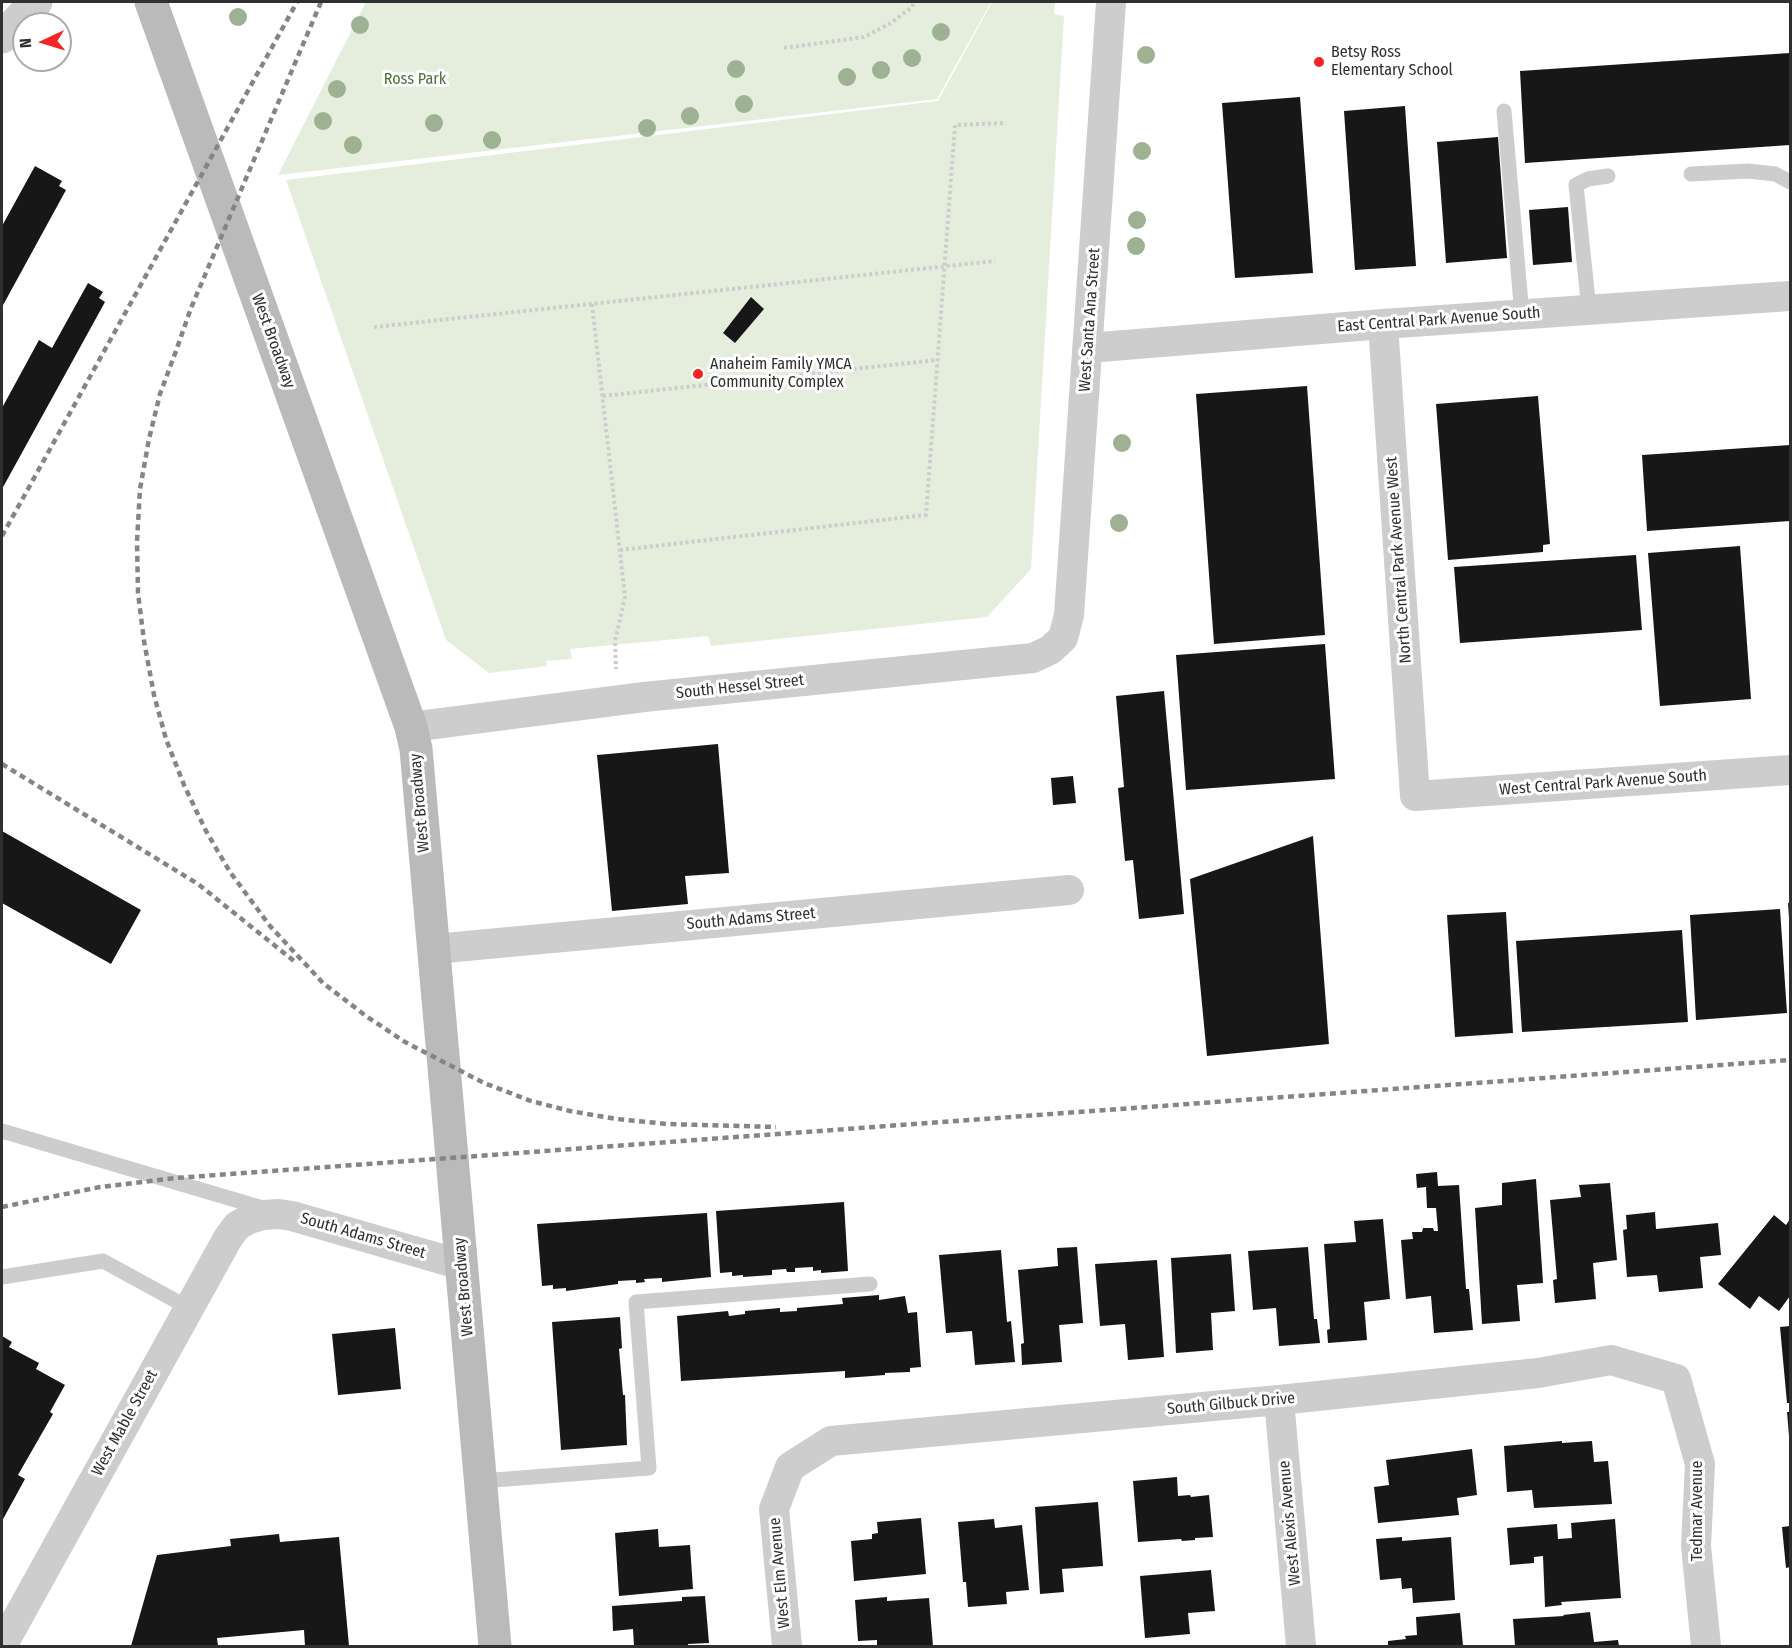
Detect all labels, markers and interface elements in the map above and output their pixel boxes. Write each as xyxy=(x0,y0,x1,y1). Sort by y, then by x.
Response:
north arrow xyxy=(12,12,72,72)
text: N xyxy=(16,38,35,49)
place label: Betsy Ross Elementary School xyxy=(1331,43,1453,81)
marker: Betsy Ross Elementary School xyxy=(1312,55,1326,69)
park label: Ross Park xyxy=(384,70,446,90)
street label: West Santa Ana Street xyxy=(1075,247,1105,393)
street label: West Broadway xyxy=(247,291,299,391)
street label: East Central Park Avenue South xyxy=(1337,303,1541,337)
place label: Anaheim Family YMCA Community Complex xyxy=(710,355,852,393)
marker: Anaheim Family YMCA Community Complex xyxy=(691,367,705,381)
street label: North Central Park Avenue West xyxy=(1382,456,1416,664)
street label: South Hessel Street xyxy=(675,671,805,703)
street label: West Broadway xyxy=(406,753,434,853)
street label: West Central Park Avenue South xyxy=(1499,766,1707,800)
street label: South Adams Street xyxy=(686,904,816,934)
street label: South Adams Street xyxy=(298,1209,428,1263)
street label: West Broadway xyxy=(450,1237,478,1337)
street label: West Mable Street xyxy=(88,1367,162,1479)
street label: South Gilbuck Drive xyxy=(1166,1389,1296,1419)
street label: West Alexis Avenue xyxy=(1275,1460,1305,1586)
street label: Tedmar Avenue xyxy=(1688,1461,1708,1561)
street label: West Elm Avenue xyxy=(766,1517,794,1629)

